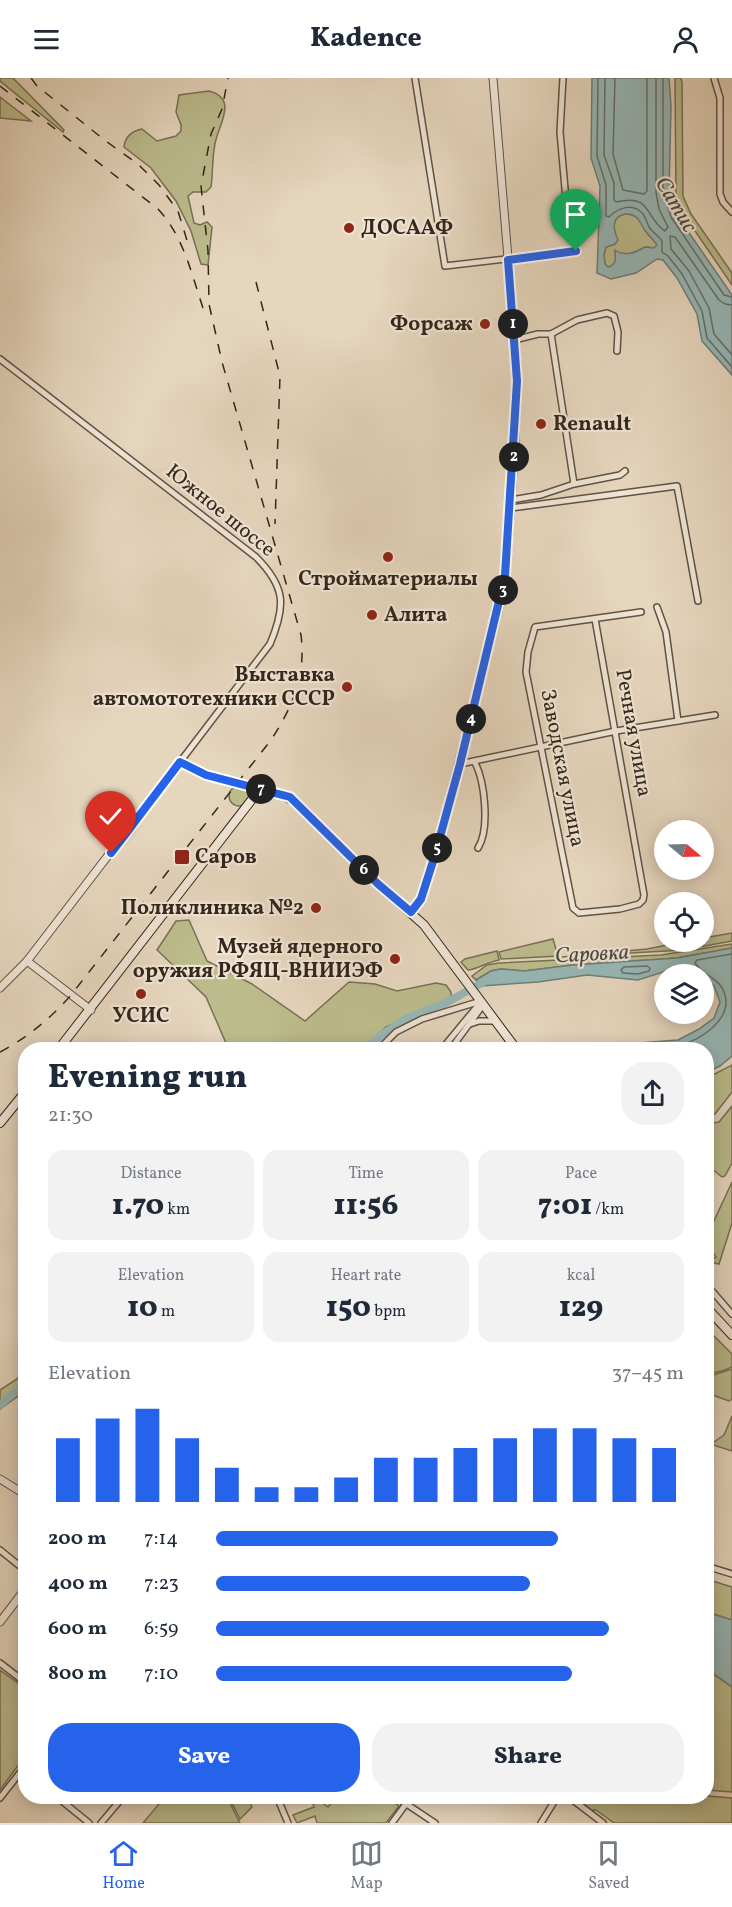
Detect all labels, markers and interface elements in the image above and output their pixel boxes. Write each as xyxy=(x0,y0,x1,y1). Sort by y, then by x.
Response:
text: Kadence xyxy=(310,20,422,58)
icon: menu xyxy=(30,23,63,56)
icon: person xyxy=(669,23,702,56)
water label: Сатис xyxy=(646,171,704,239)
pin xyxy=(550,189,601,251)
icon: arrive xyxy=(559,198,592,231)
place label: ДОСААФ xyxy=(361,214,453,243)
marker: ДОСААФ xyxy=(342,221,356,235)
pin: 1 xyxy=(498,309,528,339)
place label: Форсаж xyxy=(390,310,473,339)
text: 1 xyxy=(510,313,516,335)
marker: Форсаж xyxy=(478,317,492,331)
place label: Renault xyxy=(553,410,631,439)
marker: Renault xyxy=(534,417,548,431)
pin: 2 xyxy=(499,442,529,472)
text: 2 xyxy=(510,446,518,468)
street label: Южное шоссе xyxy=(159,458,281,564)
marker: Стройматериалы xyxy=(381,550,395,564)
place label: Стройматериалы xyxy=(298,565,478,594)
pin: 3 xyxy=(488,575,518,605)
text: 3 xyxy=(499,579,507,601)
place label: Алита xyxy=(384,601,448,630)
marker: Алита xyxy=(365,608,379,622)
place label: Выставка автомототехники СССР xyxy=(93,661,335,714)
street label: Речная улица xyxy=(607,667,659,799)
marker: Выставка автомототехники СССР xyxy=(340,680,354,694)
street label: Заводская улица xyxy=(532,687,592,849)
pin: 4 xyxy=(456,704,486,734)
text: 4 xyxy=(466,708,476,730)
pin: 7 xyxy=(246,774,276,804)
text: 7 xyxy=(257,778,265,800)
pin xyxy=(85,791,136,853)
icon: check xyxy=(94,800,127,833)
north arrow xyxy=(654,820,714,880)
map controls xyxy=(654,820,714,1024)
pin: 5 xyxy=(422,833,452,863)
text: 5 xyxy=(433,837,441,859)
place label: Саров xyxy=(195,843,257,872)
marker: Саров xyxy=(173,848,191,866)
pin: 6 xyxy=(349,855,379,885)
text: 6 xyxy=(360,859,368,881)
button: locate xyxy=(654,892,714,952)
place label: Поликлиника №2 xyxy=(121,894,304,923)
marker: Поликлиника №2 xyxy=(309,901,323,915)
place label: Музей ядерного оружия РФЯЦ-ВНИИЭФ xyxy=(133,933,383,986)
water label: Саровка xyxy=(554,938,630,972)
marker: Музей ядерного оружия РФЯЦ-ВНИИЭФ xyxy=(388,952,402,966)
button: layers xyxy=(654,964,714,1024)
marker: УСИС xyxy=(134,987,148,1001)
place label: УСИС xyxy=(112,1002,170,1031)
text: Evening run xyxy=(48,1056,247,1102)
button: share xyxy=(621,1062,684,1125)
text: 21:30 xyxy=(48,1102,93,1130)
text: Distance xyxy=(120,1163,182,1185)
text: Time xyxy=(348,1163,384,1185)
text: Pace xyxy=(565,1163,597,1185)
text: 1.70 xyxy=(112,1185,164,1227)
text: 11:56 xyxy=(334,1185,398,1227)
text: 7:01 xyxy=(538,1185,592,1227)
text: km xyxy=(164,1199,190,1221)
text: /km xyxy=(592,1199,624,1221)
text: Elevation xyxy=(118,1265,184,1287)
text: Heart rate xyxy=(331,1265,401,1287)
text: kcal xyxy=(567,1265,595,1287)
text: 10 xyxy=(127,1287,158,1329)
text: 150 xyxy=(326,1287,371,1329)
text: 129 xyxy=(559,1287,603,1329)
text: m xyxy=(158,1301,175,1323)
text: bpm xyxy=(371,1301,406,1323)
text: Elevation xyxy=(48,1360,131,1388)
text: 37–45 m xyxy=(612,1360,684,1388)
text: 200 m xyxy=(48,1525,106,1553)
text: 7:14 xyxy=(144,1525,178,1553)
text: 400 m xyxy=(48,1570,108,1598)
text: 7:23 xyxy=(144,1570,179,1598)
text: 600 m xyxy=(48,1615,107,1643)
text: 6:59 xyxy=(144,1615,178,1643)
text: 800 m xyxy=(48,1660,107,1688)
text: 7:10 xyxy=(144,1660,178,1688)
button: Save xyxy=(48,1723,360,1792)
button: Share xyxy=(372,1723,684,1792)
tab: Home xyxy=(103,1837,145,1895)
tab: Map xyxy=(350,1837,383,1895)
tab: Saved xyxy=(588,1837,629,1895)

